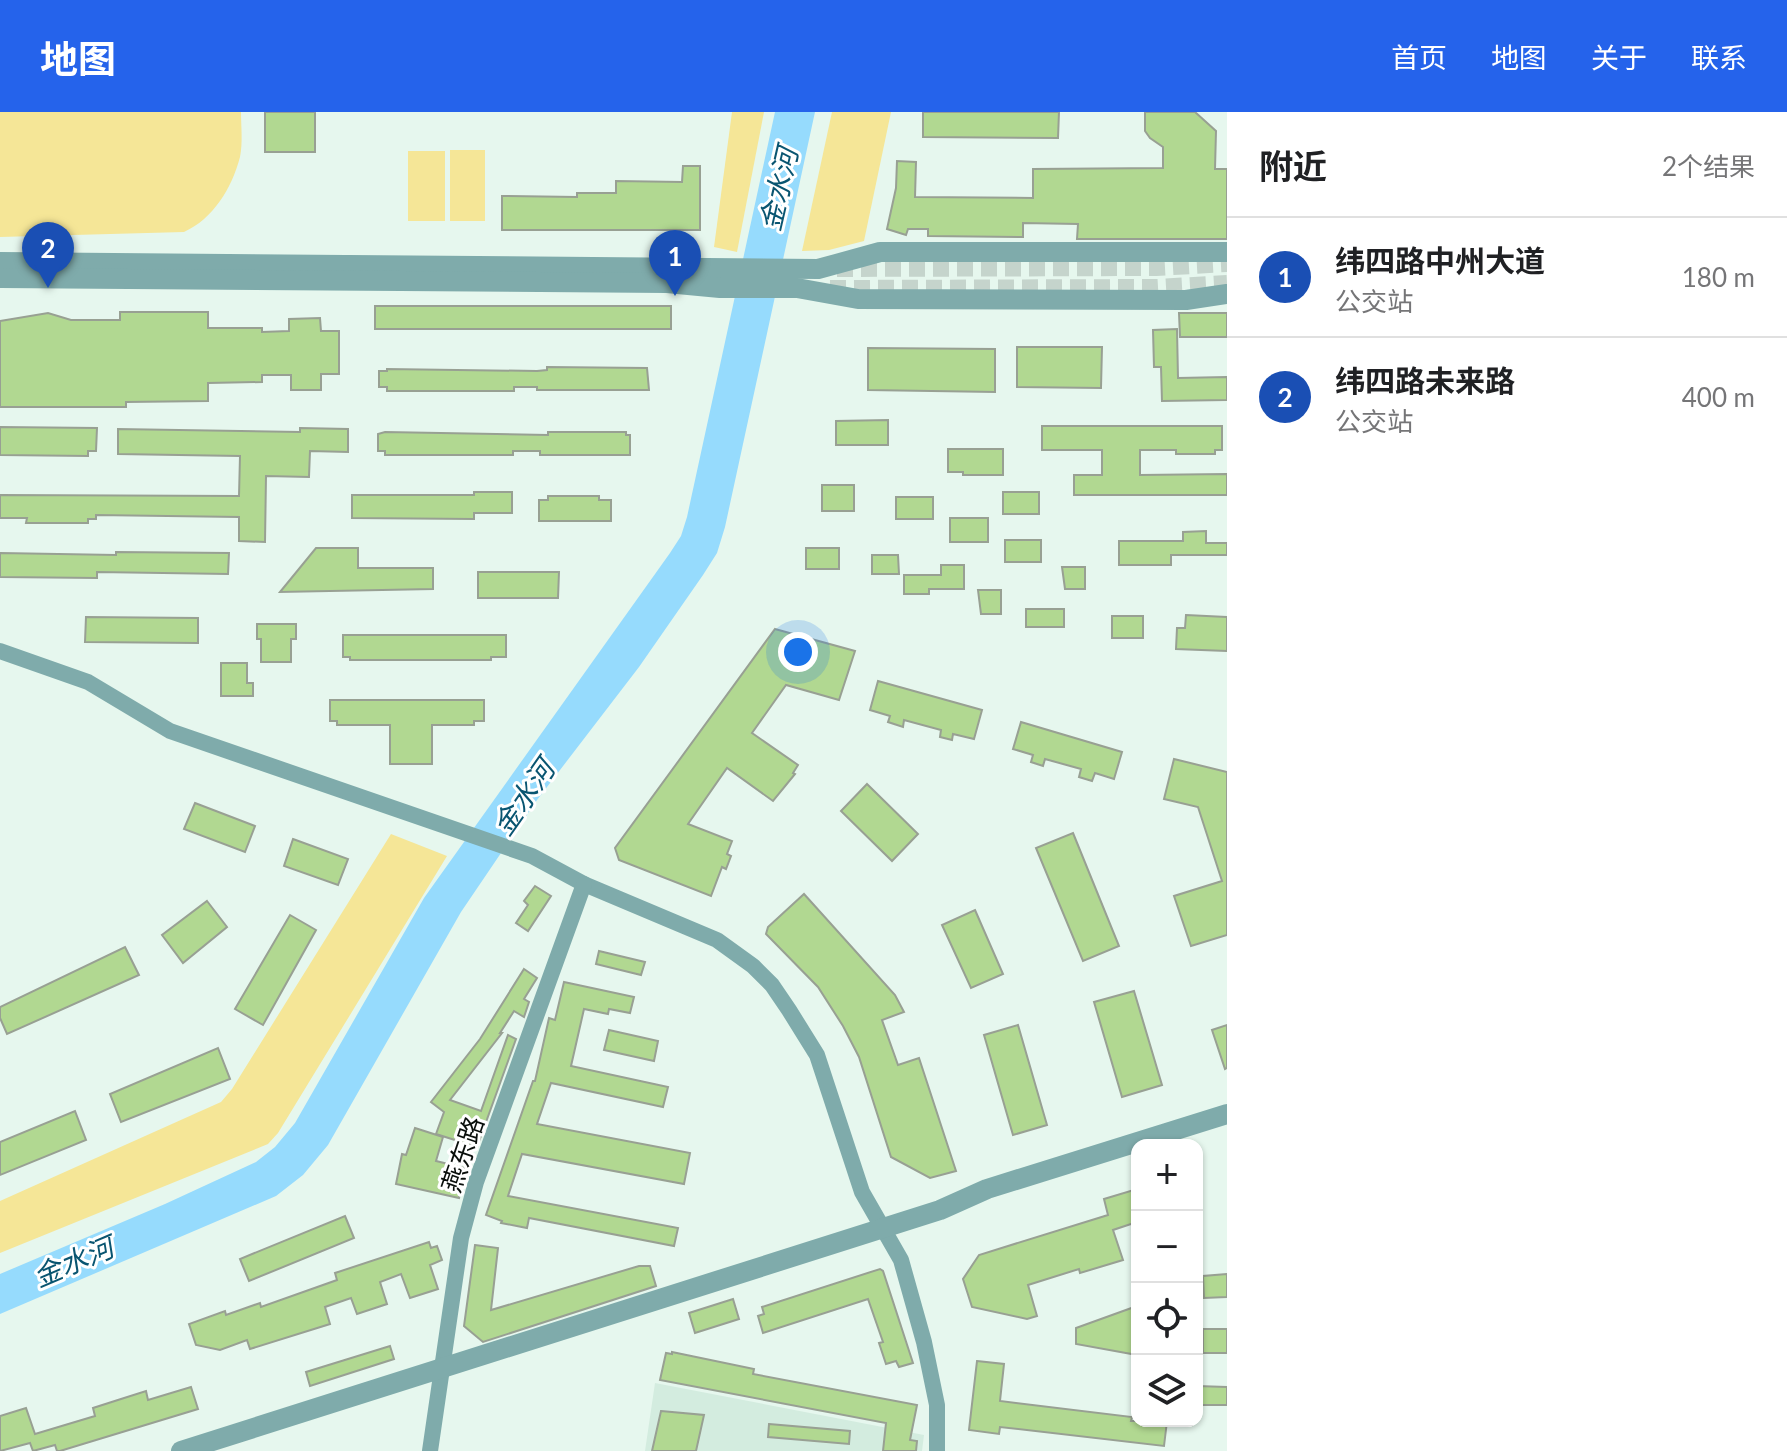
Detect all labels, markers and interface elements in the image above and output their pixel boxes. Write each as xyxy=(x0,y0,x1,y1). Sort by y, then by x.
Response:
text: 地图 xyxy=(40,35,116,81)
text: 首页 xyxy=(1391,40,1447,74)
text: 地图 xyxy=(1491,40,1547,74)
text: 关于 xyxy=(1591,40,1647,74)
text: 联系 xyxy=(1691,40,1747,74)
water label: 金水河 xyxy=(752,139,805,234)
text: 附近 xyxy=(1259,145,1327,186)
text: 2个结果 xyxy=(1662,150,1755,182)
pin: 2 xyxy=(22,222,74,288)
pin: 1 xyxy=(649,230,701,296)
text: 纬四路中州大道 xyxy=(1335,242,1545,278)
text: 1 xyxy=(1277,261,1293,293)
text: 180 m xyxy=(1682,261,1755,293)
text: 公交站 xyxy=(1335,285,1413,317)
text: 纬四路未来路 xyxy=(1335,362,1515,398)
text: 2 xyxy=(1277,381,1293,413)
text: 400 m xyxy=(1682,381,1755,413)
text: 公交站 xyxy=(1335,405,1413,437)
your location xyxy=(778,632,818,672)
water label: 金水河 xyxy=(485,749,564,841)
street label: 燕东路 xyxy=(434,1112,490,1196)
map controls xyxy=(1131,1139,1203,1427)
button: + xyxy=(1131,1139,1203,1211)
button: − xyxy=(1131,1211,1203,1283)
water label: 金水河 xyxy=(28,1227,123,1293)
button: locate xyxy=(1131,1283,1203,1355)
button: layers xyxy=(1131,1355,1203,1427)

